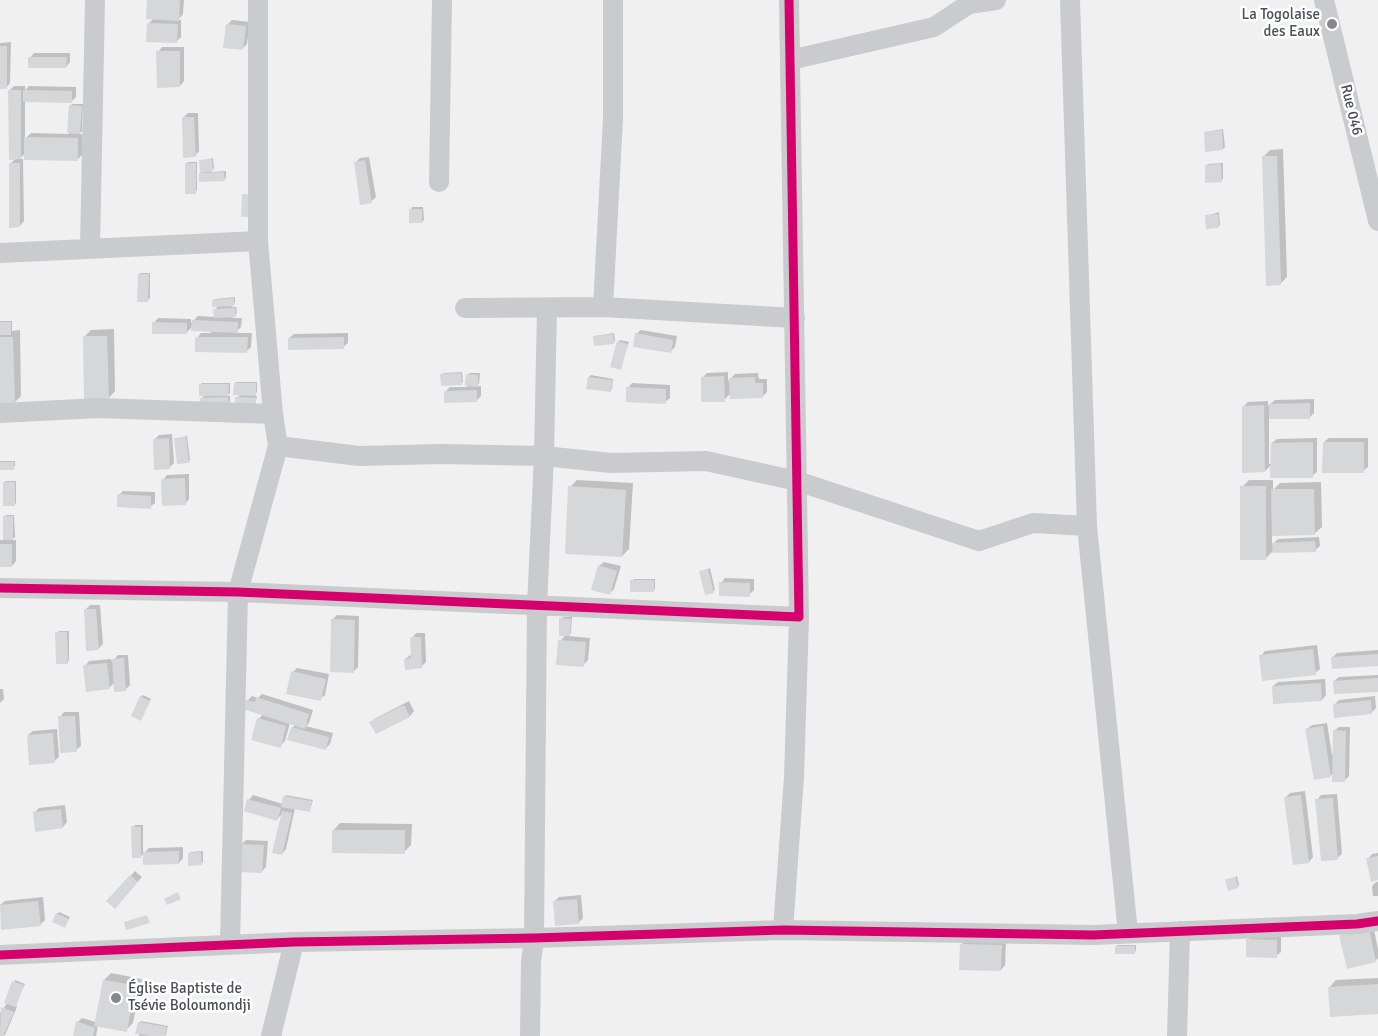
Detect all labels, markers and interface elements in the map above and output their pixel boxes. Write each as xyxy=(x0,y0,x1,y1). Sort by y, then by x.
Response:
place label: La Togolaise des Eaux xyxy=(1242,6,1320,41)
marker: La Togolaise des Eaux xyxy=(1325,17,1339,31)
street label: Rue 046 xyxy=(1336,83,1366,137)
place label: Église Baptiste de Tsévie Boloumondji xyxy=(128,980,251,1015)
marker: Église Baptiste de Tsévie Boloumondji xyxy=(109,991,123,1005)

